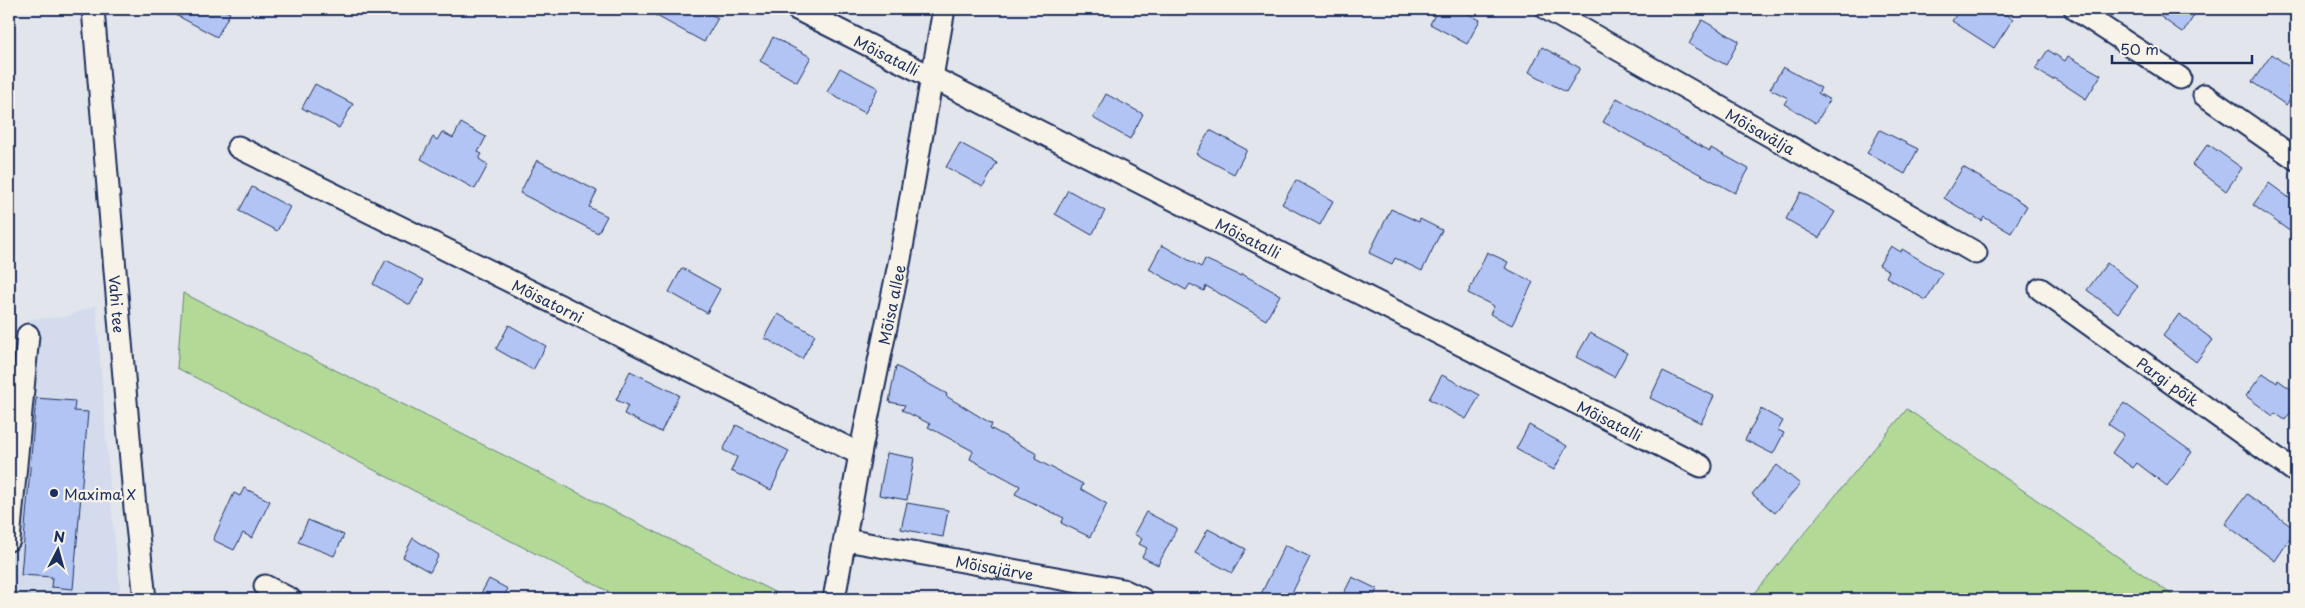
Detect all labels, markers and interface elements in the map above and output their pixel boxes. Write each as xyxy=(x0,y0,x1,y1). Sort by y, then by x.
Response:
street label: Mõisatalli xyxy=(851,28,924,81)
scale bar xyxy=(2112,32,2252,64)
text: 50 m xyxy=(2120,37,2159,60)
street label: Mõisavälja xyxy=(1722,102,1801,160)
street label: Mõisatalli xyxy=(1212,211,1285,263)
street label: Mõisa allee xyxy=(871,262,910,347)
street label: Mõisatorni xyxy=(508,273,588,328)
street label: Vahi tee xyxy=(104,274,132,334)
street label: Pargi põik xyxy=(2133,351,2205,411)
street label: Mõisatalli xyxy=(1573,394,1647,446)
place label: Maxima X xyxy=(64,482,136,505)
marker: Maxima X xyxy=(48,487,60,499)
north arrow xyxy=(32,526,82,576)
text: N xyxy=(53,526,66,548)
street label: Mõisajärve xyxy=(954,549,1035,585)

